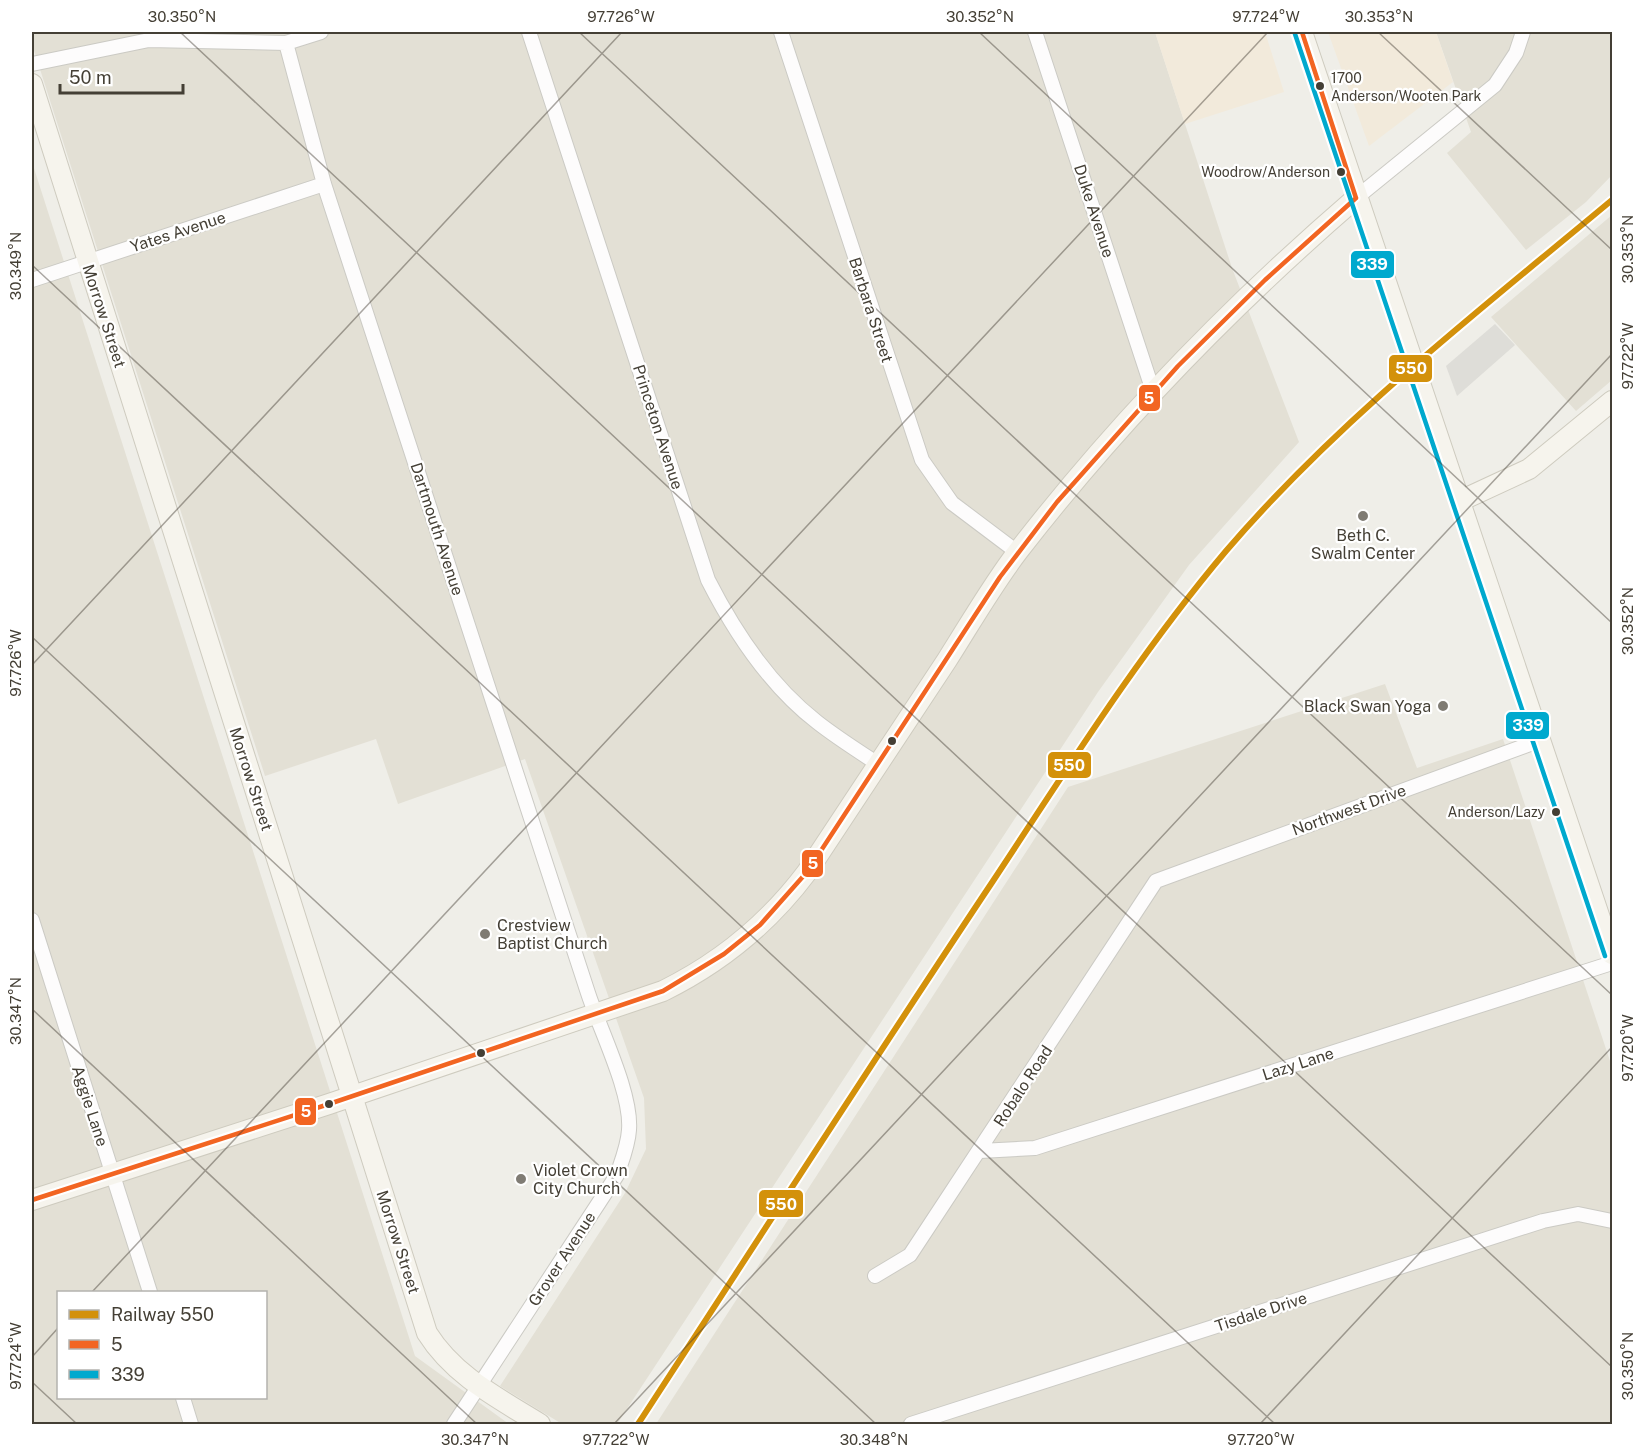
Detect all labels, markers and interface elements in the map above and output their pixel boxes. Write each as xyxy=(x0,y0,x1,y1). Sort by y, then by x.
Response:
text: 30.350°N xyxy=(148,8,216,25)
text: 97.726°W xyxy=(587,8,655,25)
text: 30.352°N xyxy=(946,8,1014,25)
text: 97.724°W xyxy=(1232,8,1300,25)
text: 30.353°N xyxy=(1345,8,1413,25)
scale bar xyxy=(60,57,183,95)
text: 50 m xyxy=(69,67,112,88)
place label: 1700 Anderson/Wooten Park xyxy=(1331,70,1482,104)
marker: 1700 Anderson/Wooten Park xyxy=(1314,80,1326,92)
street label: Duke Avenue xyxy=(1070,162,1118,260)
place label: Woodrow/Anderson xyxy=(1201,164,1330,180)
marker: Woodrow/Anderson xyxy=(1335,166,1347,178)
street label: Yates Avenue xyxy=(128,208,228,256)
text: 30.353°N xyxy=(1619,215,1636,283)
text: 30.349°N xyxy=(7,232,24,300)
line badge: 339 xyxy=(1350,250,1395,279)
street label: Barbara Street xyxy=(845,255,897,365)
text: 339 xyxy=(1356,255,1388,274)
street label: Morrow Street xyxy=(78,262,130,370)
text: 97.722°W xyxy=(1619,322,1636,390)
line badge: 550 xyxy=(1388,354,1433,383)
text: 550 xyxy=(1395,359,1427,378)
street label: Princeton Avenue xyxy=(629,362,687,492)
line badge: 5 xyxy=(1138,384,1161,412)
text: 5 xyxy=(1144,389,1155,408)
street label: Dartmouth Avenue xyxy=(407,460,467,598)
marker: Beth C. Swalm Center xyxy=(1356,509,1370,523)
place label: Beth C. Swalm Center xyxy=(1311,526,1415,563)
text: 30.352°N xyxy=(1619,587,1636,655)
text: 97.726°W xyxy=(7,629,24,697)
place label: Black Swan Yoga xyxy=(1304,697,1431,716)
marker: Black Swan Yoga xyxy=(1436,699,1450,713)
line badge: 339 xyxy=(1505,711,1550,740)
text: 339 xyxy=(1512,716,1544,735)
street label: Morrow Street xyxy=(225,725,277,833)
unlabelled marker xyxy=(886,735,898,747)
line badge: 550 xyxy=(1047,751,1092,779)
text: 550 xyxy=(1053,756,1085,775)
street label: Northwest Drive xyxy=(1289,781,1409,839)
place label: Anderson/Lazy xyxy=(1448,804,1545,820)
marker: Anderson/Lazy xyxy=(1550,806,1562,818)
line badge: 5 xyxy=(801,849,824,878)
text: 5 xyxy=(808,854,819,873)
place label: Crestview Baptist Church xyxy=(497,916,608,953)
marker: Crestview Baptist Church xyxy=(478,927,492,941)
text: 30.347°N xyxy=(7,977,24,1045)
text: 97.720°W xyxy=(1619,1014,1636,1082)
street label: Robalo Road xyxy=(990,1042,1056,1130)
street label: Lazy Lane xyxy=(1260,1044,1336,1084)
unlabelled marker xyxy=(475,1047,487,1059)
street label: Aggie Lane xyxy=(68,1063,112,1149)
line badge: 5 xyxy=(294,1097,317,1126)
unlabelled marker xyxy=(323,1098,335,1110)
text: 5 xyxy=(301,1102,312,1121)
place label: Violet Crown City Church xyxy=(533,1161,628,1198)
marker: Violet Crown City Church xyxy=(514,1172,528,1186)
street label: Morrow Street xyxy=(372,1188,424,1296)
line badge: 550 xyxy=(758,1189,804,1218)
text: 550 xyxy=(765,1195,797,1214)
street label: Grover Avenue xyxy=(524,1208,600,1310)
street label: Tisdale Drive xyxy=(1213,1288,1309,1336)
legend xyxy=(57,1291,267,1399)
text: Railway 550 xyxy=(111,1304,214,1325)
text: 97.724°W xyxy=(7,1322,24,1390)
text: 30.350°N xyxy=(1619,1332,1636,1400)
text: 5 xyxy=(111,1334,123,1355)
text: 339 xyxy=(111,1364,145,1385)
text: 30.347°N xyxy=(441,1431,509,1448)
text: 97.722°W xyxy=(582,1431,650,1448)
text: 30.348°N xyxy=(840,1431,908,1448)
text: 97.720°W xyxy=(1227,1431,1295,1448)

